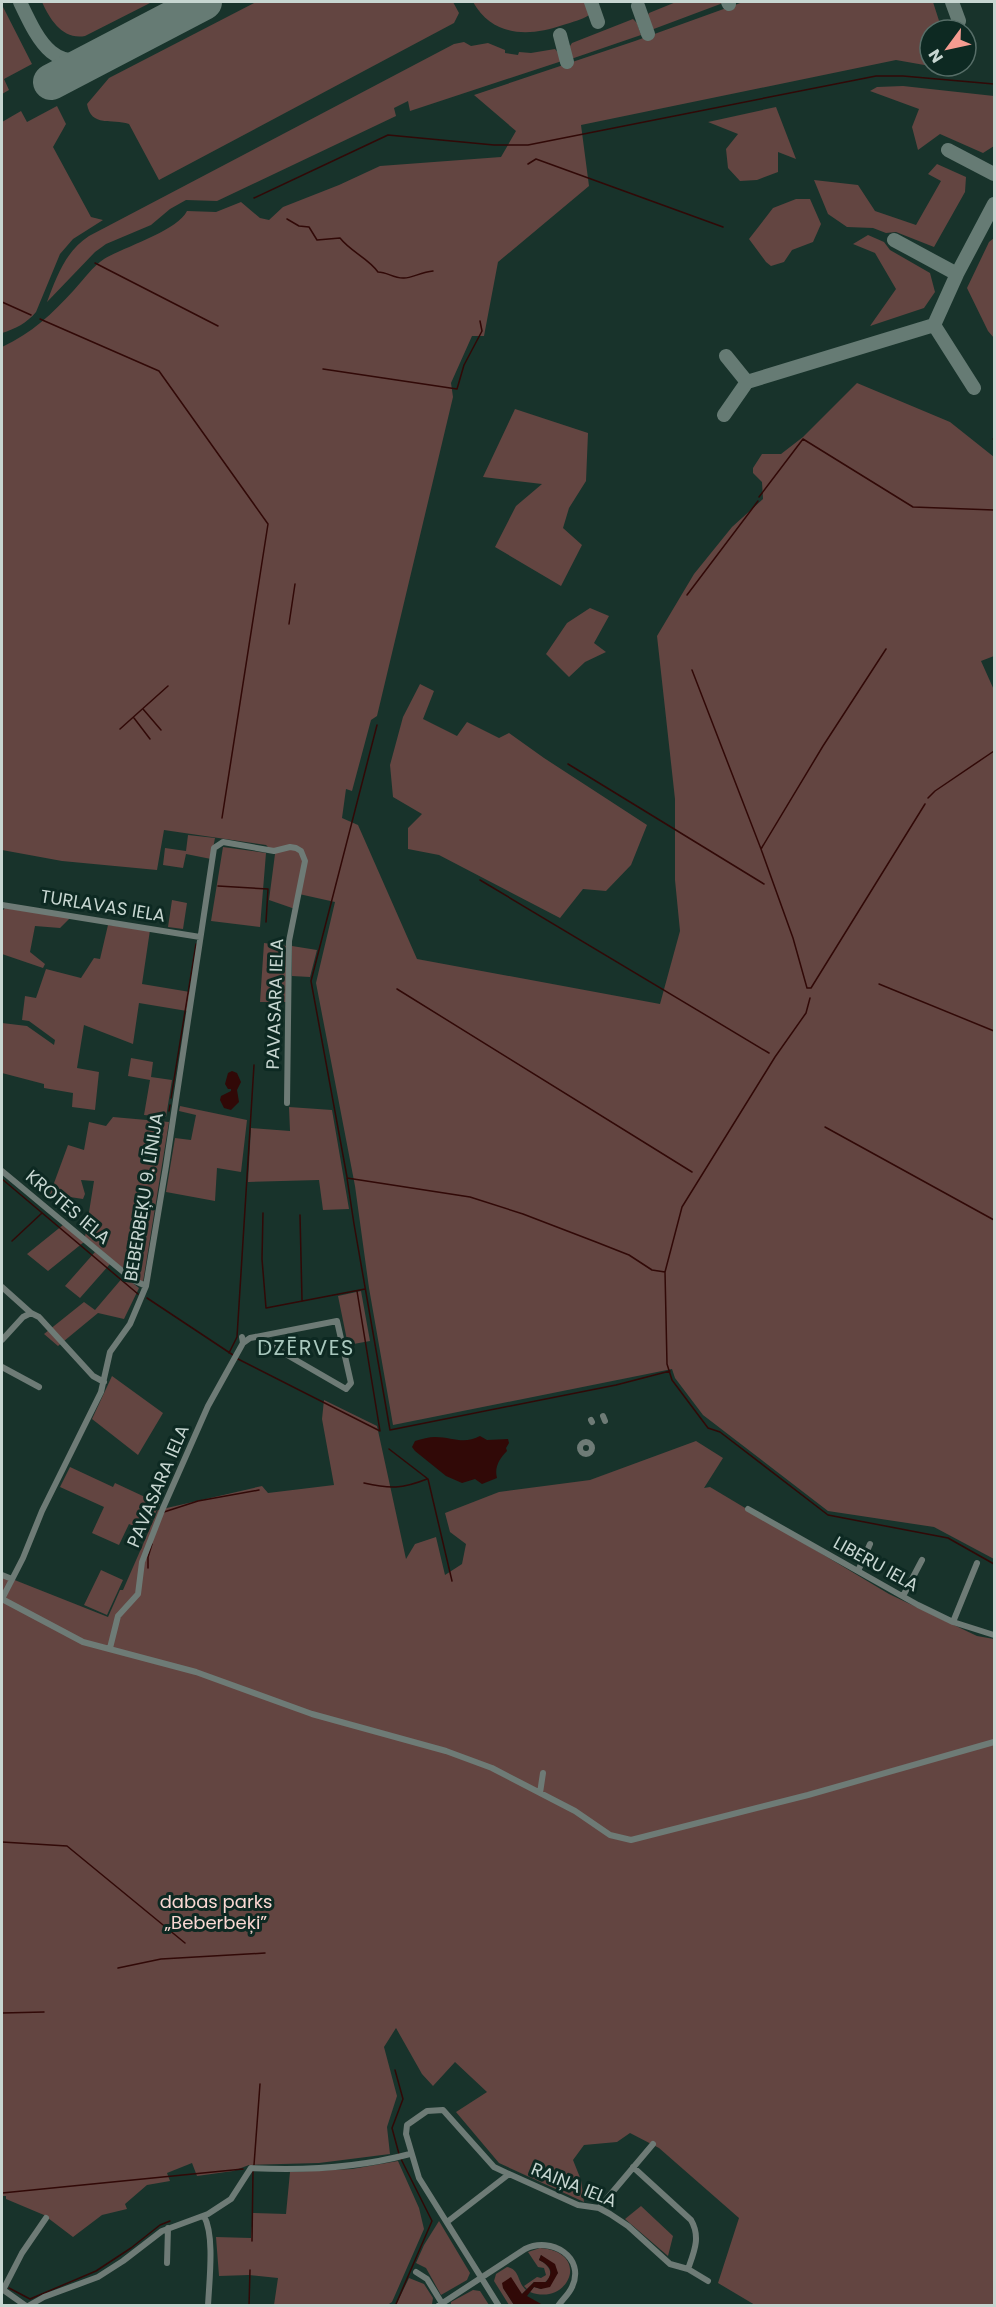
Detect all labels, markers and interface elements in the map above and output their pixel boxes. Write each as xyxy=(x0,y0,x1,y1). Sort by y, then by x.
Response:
north arrow xyxy=(918,18,978,78)
text: N xyxy=(923,45,949,67)
street label: TURLAVAS IELA xyxy=(39,883,167,928)
street label: PAVASARA IELA xyxy=(260,938,289,1070)
street label: BEBERBEĶU 9. LĪNIJA xyxy=(118,1111,169,1283)
street label: KROTES IELA xyxy=(21,1164,116,1250)
district label: DZĒRVES xyxy=(257,1333,355,1362)
street label: PAVASARA IELA xyxy=(120,1421,195,1551)
street label: LIBERU IELA xyxy=(829,1530,923,1597)
park label: dabas parks „Beberbeķi” xyxy=(160,1889,272,1935)
street label: RAIŅA IELA xyxy=(527,2156,621,2213)

